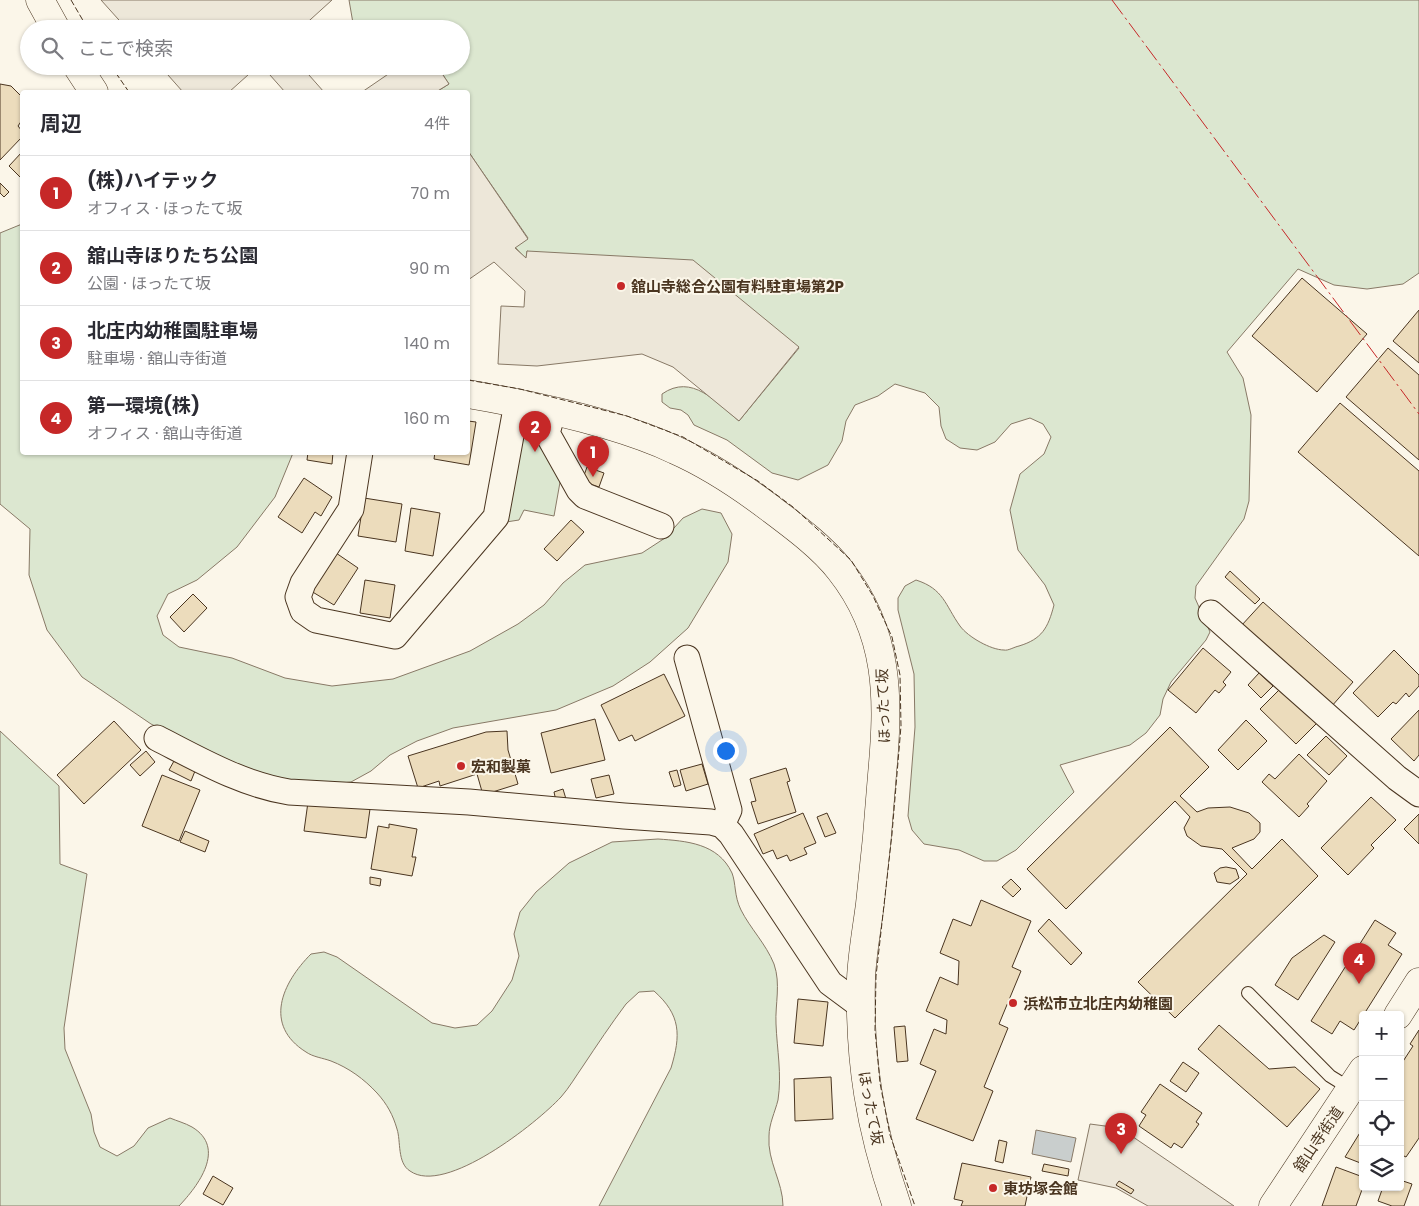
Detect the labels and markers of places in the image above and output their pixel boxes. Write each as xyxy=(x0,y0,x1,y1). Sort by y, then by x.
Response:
place label: 舘山寺総合公園有料駐車場第2P xyxy=(631,276,844,297)
marker: 舘山寺総合公園有料駐車場第2P xyxy=(615,280,627,292)
pin: 2 xyxy=(519,411,551,452)
pin: 1 xyxy=(577,436,609,477)
place label: 宏和製菓 xyxy=(471,756,531,777)
marker: 宏和製菓 xyxy=(455,760,467,772)
pin: 4 xyxy=(1343,943,1375,984)
place label: 浜松市立北庄内幼稚園 xyxy=(1023,993,1173,1014)
marker: 浜松市立北庄内幼稚園 xyxy=(1007,997,1019,1009)
pin: 3 xyxy=(1105,1113,1137,1154)
place label: 東坊塚会館 xyxy=(1003,1178,1078,1199)
marker: 東坊塚会館 xyxy=(987,1182,999,1194)

